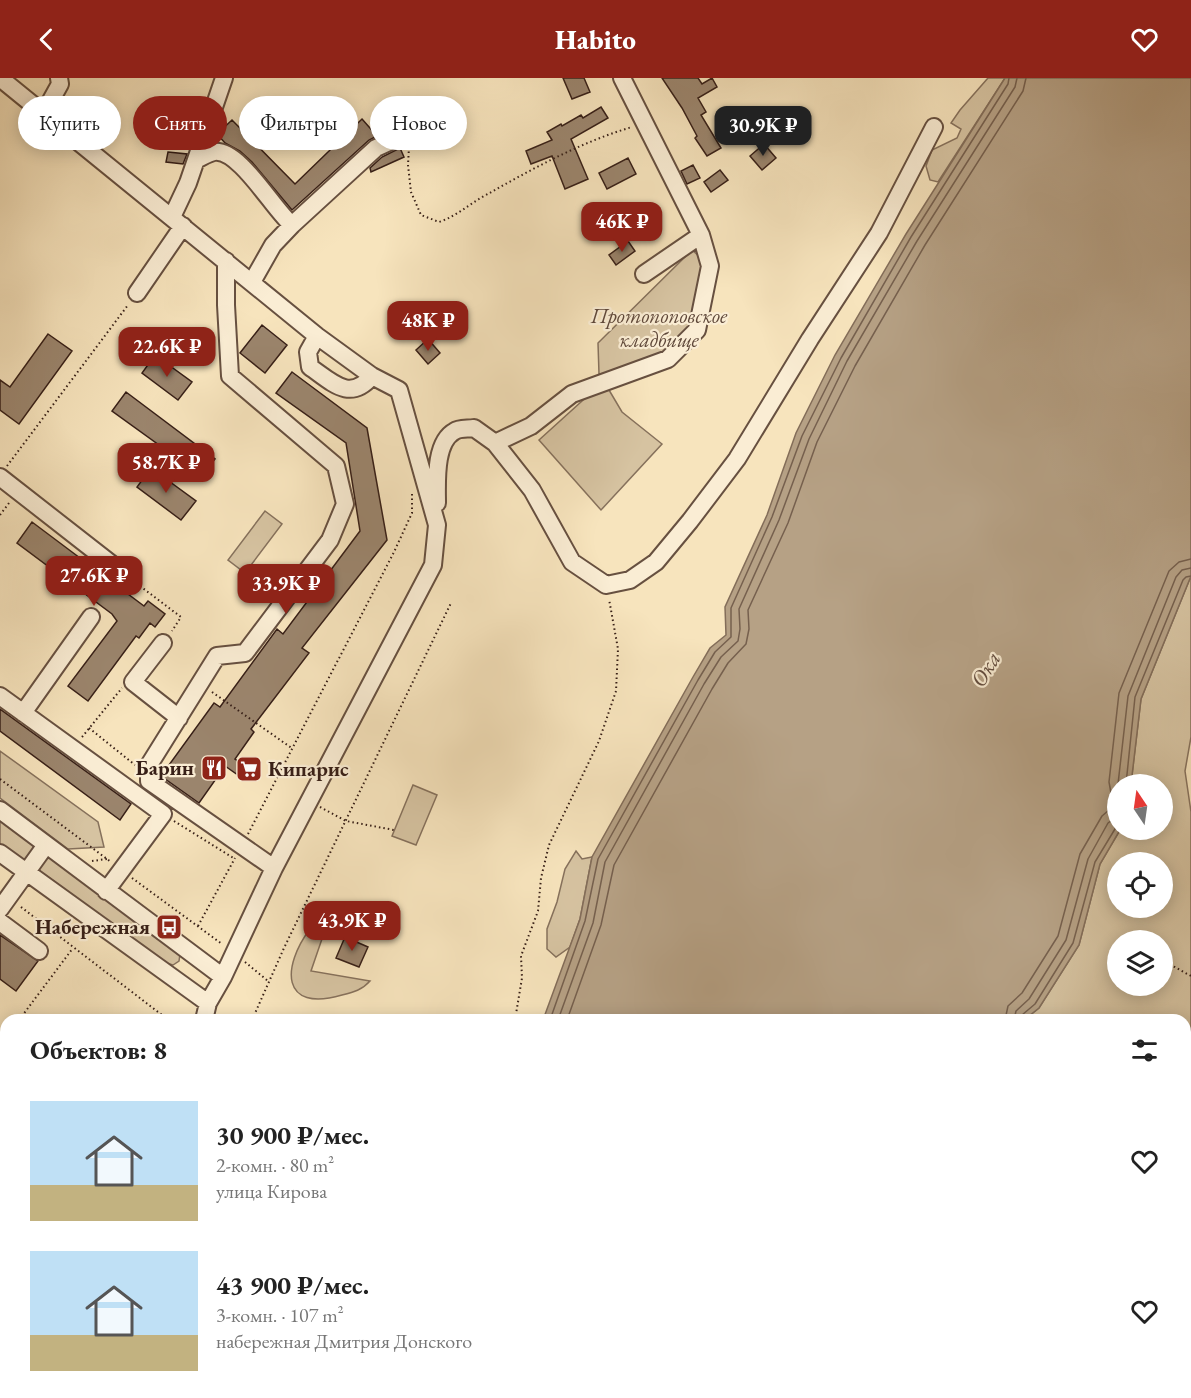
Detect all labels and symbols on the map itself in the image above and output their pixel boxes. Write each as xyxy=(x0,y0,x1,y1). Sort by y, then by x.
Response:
pin: 30.9K ₽ xyxy=(708,106,818,157)
pin: 46K ₽ xyxy=(580,202,664,253)
pin: 48K ₽ xyxy=(386,301,470,352)
park label: Протопоповское кладбище xyxy=(590,302,728,353)
pin: 22.6K ₽ xyxy=(112,327,222,378)
pin: 58.7K ₽ xyxy=(111,443,221,494)
pin: 27.6K ₽ xyxy=(39,556,149,607)
pin: 33.9K ₽ xyxy=(231,564,341,615)
water label: Ока xyxy=(964,646,1007,692)
restaurant icon: Барин xyxy=(199,753,229,783)
place label: Барин xyxy=(136,754,194,781)
supermarket icon: Кипарис xyxy=(234,754,264,784)
place label: Кипарис xyxy=(268,755,349,782)
north arrow xyxy=(1107,774,1173,840)
pin: 43.9K ₽ xyxy=(297,901,407,952)
bus stop icon: Набережная xyxy=(154,912,184,942)
place label: Набережная xyxy=(35,913,150,940)

